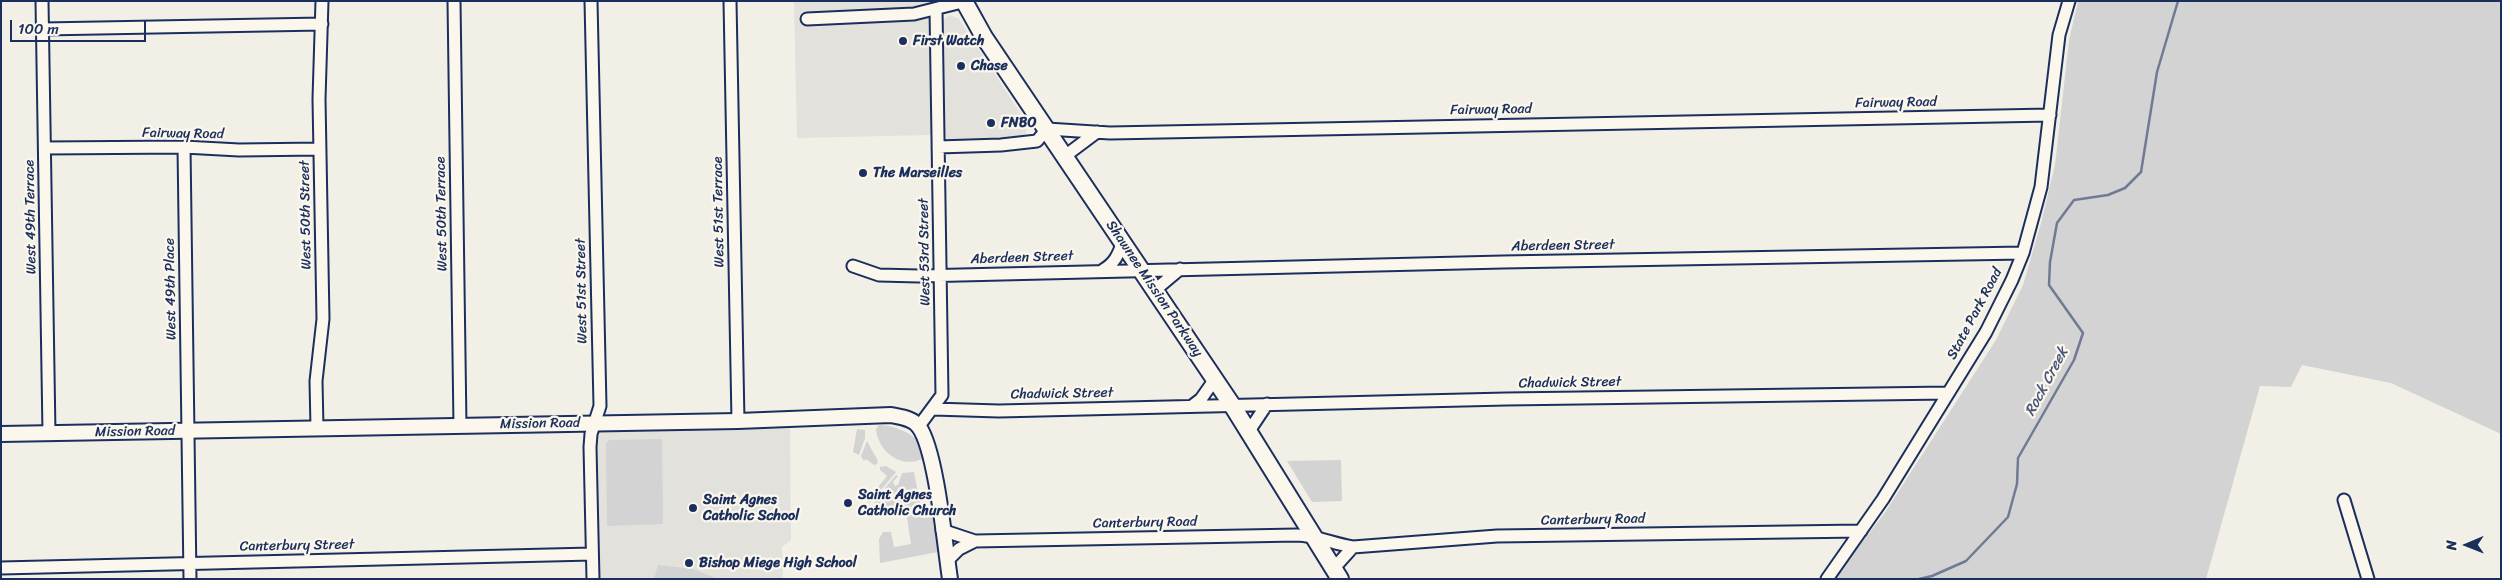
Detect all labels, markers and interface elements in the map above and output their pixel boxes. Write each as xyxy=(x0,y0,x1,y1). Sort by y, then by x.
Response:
scale bar xyxy=(12,10,149,42)
text: 100 m xyxy=(18,16,59,42)
place label: First Watch xyxy=(913,33,984,49)
marker: First Watch xyxy=(897,35,909,47)
place label: Chase xyxy=(971,58,1008,74)
marker: Chase xyxy=(955,60,967,72)
street label: Fairway Road xyxy=(1855,94,1937,112)
street label: Fairway Road xyxy=(1450,101,1532,119)
place label: FNBO xyxy=(1001,115,1037,131)
marker: FNBO xyxy=(985,117,997,129)
street label: Fairway Road xyxy=(142,125,224,143)
street label: West 51st Terrace xyxy=(710,156,728,268)
street label: West 50th Terrace xyxy=(433,157,451,271)
street label: West 49th Terrace xyxy=(22,160,40,274)
street label: West 50th Street xyxy=(297,160,315,270)
place label: The Marseilles xyxy=(873,165,962,181)
marker: The Marseilles xyxy=(857,167,869,179)
street label: West 53rd Street xyxy=(916,198,934,306)
street label: Shawnee Mission Parkway xyxy=(1102,218,1206,360)
street label: Aberdeen Street xyxy=(1511,237,1615,255)
street label: West 49th Place xyxy=(162,238,180,340)
street label: West 51st Street xyxy=(573,238,591,344)
street label: Aberdeen Street xyxy=(970,248,1074,268)
street label: State Park Road xyxy=(1944,265,2006,363)
water label: Rock Creek xyxy=(2021,345,2073,419)
street label: Chadwick Street xyxy=(1518,374,1622,392)
street label: Chadwick Street xyxy=(1010,385,1114,403)
street label: Mission Road xyxy=(500,415,580,433)
street label: Mission Road xyxy=(95,423,175,441)
place label: Saint Agnes Catholic Church xyxy=(858,487,956,520)
place label: Saint Agnes Catholic School xyxy=(703,492,799,524)
marker: Saint Agnes Catholic Church xyxy=(842,497,854,509)
marker: Saint Agnes Catholic School xyxy=(687,502,699,514)
street label: Canterbury Road xyxy=(1541,511,1645,529)
street label: Canterbury Road xyxy=(1093,514,1197,532)
north arrow xyxy=(2442,520,2492,570)
street label: Canterbury Street xyxy=(239,537,355,555)
text: N xyxy=(2439,540,2464,550)
place label: Bishop Miege High School xyxy=(699,555,857,571)
marker: Bishop Miege High School xyxy=(683,557,695,569)

